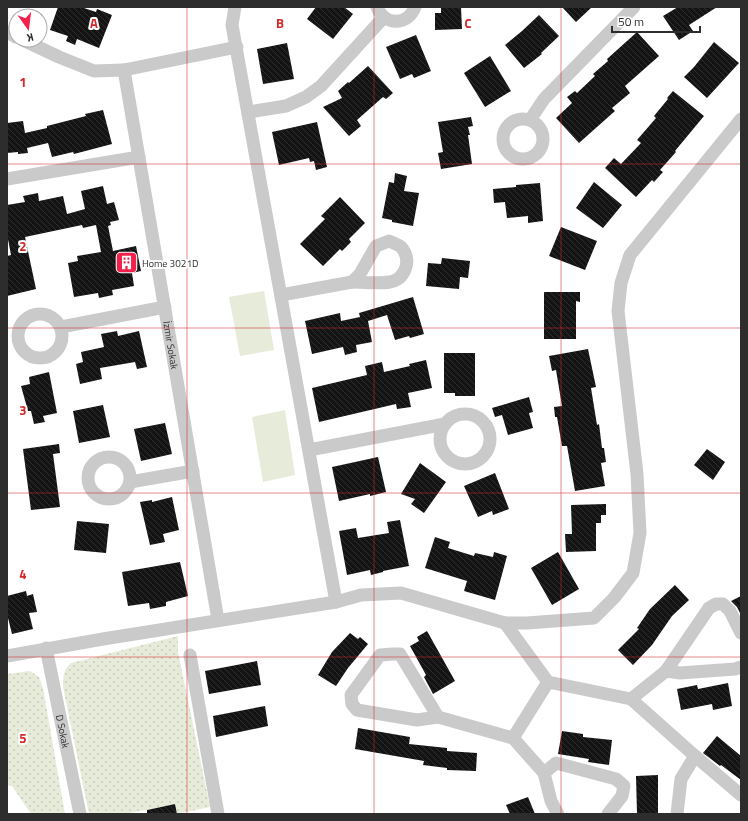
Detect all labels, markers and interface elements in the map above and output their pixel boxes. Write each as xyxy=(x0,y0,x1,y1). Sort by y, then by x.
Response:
north arrow xyxy=(8,8,48,48)
scale bar xyxy=(612,8,700,34)
text: 50 m xyxy=(618,12,644,31)
text: A xyxy=(90,13,98,33)
text: B xyxy=(276,13,284,33)
text: C xyxy=(464,13,472,33)
text: K xyxy=(25,29,36,46)
text: 1 xyxy=(19,72,27,92)
text: 2 xyxy=(19,236,27,256)
building icon: Home 3021D xyxy=(114,250,140,276)
place label: Home 3021D xyxy=(142,256,198,271)
street label: İzmir Sokak xyxy=(160,320,183,370)
text: 3 xyxy=(19,400,27,420)
text: 4 xyxy=(19,564,27,584)
street label: D Sokak xyxy=(52,713,74,750)
text: 5 xyxy=(19,728,27,748)

